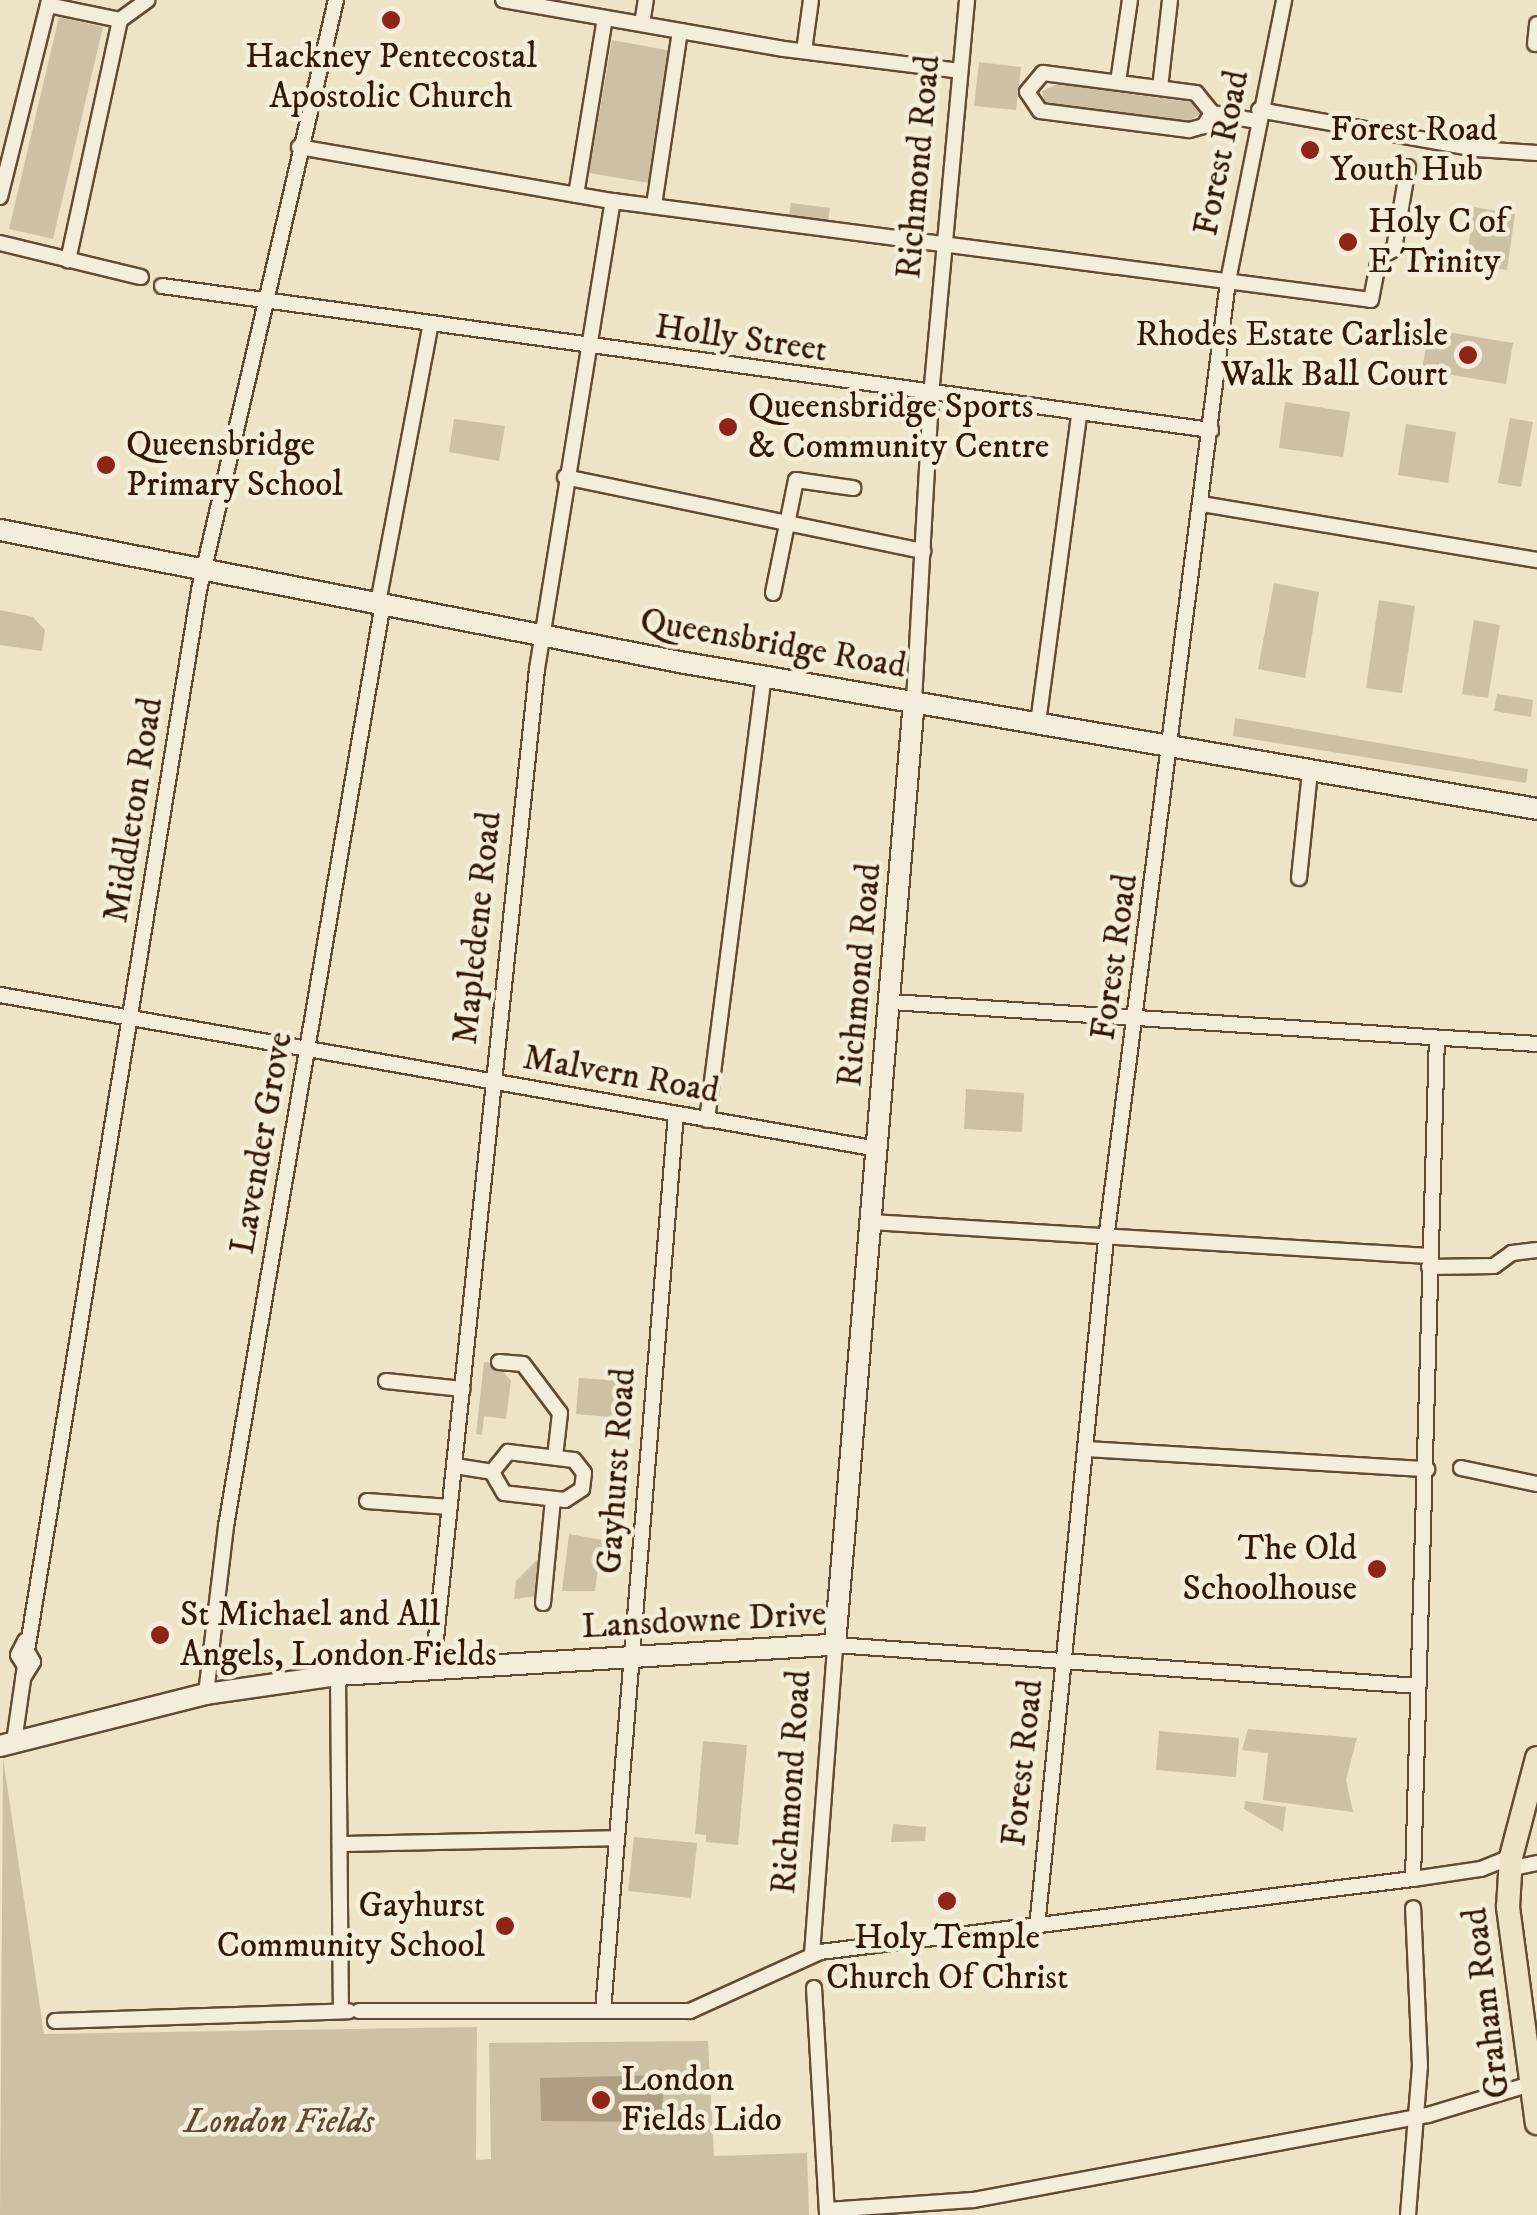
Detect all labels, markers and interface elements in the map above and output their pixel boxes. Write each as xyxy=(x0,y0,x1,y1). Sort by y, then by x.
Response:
marker: Hackney Pentecostal Apostolic Church xyxy=(380,9,402,31)
place label: Hackney Pentecostal Apostolic Church xyxy=(245,36,537,118)
street label: Richmond Road xyxy=(888,53,950,281)
street label: Forest Road xyxy=(1185,67,1259,239)
place label: Forest Road Youth Hub xyxy=(1330,109,1498,191)
marker: Forest Road Youth Hub xyxy=(1299,139,1321,161)
place label: Holy C of E Trinity xyxy=(1368,201,1507,283)
marker: Holy C of E Trinity xyxy=(1337,231,1359,253)
street label: Holly Street xyxy=(652,306,830,372)
place label: Rhodes Estate Carlisle Walk Ball Court xyxy=(1135,314,1448,396)
marker: Rhodes Estate Carlisle Walk Ball Court xyxy=(1457,344,1479,366)
place label: Queensbridge Sports & Community Centre xyxy=(748,386,1049,468)
marker: Queensbridge Sports & Community Centre xyxy=(717,416,739,438)
place label: Queensbridge Primary School xyxy=(126,424,343,506)
marker: Queensbridge Primary School xyxy=(95,454,117,476)
street label: Queensbridge Road xyxy=(637,600,909,688)
street label: Middleton Road xyxy=(95,694,173,926)
street label: Mapledene Road xyxy=(445,810,511,1046)
street label: Richmond Road xyxy=(829,861,891,1089)
street label: Forest Road xyxy=(1083,871,1147,1043)
street label: Lavender Grove xyxy=(222,1029,302,1257)
street label: Malvern Road xyxy=(520,1037,722,1113)
street label: Gayhurst Road xyxy=(589,1367,645,1575)
place label: The Old Schoolhouse xyxy=(1183,1528,1357,1610)
marker: The Old Schoolhouse xyxy=(1366,1558,1388,1580)
place label: St Michael and All Angels, London Fields xyxy=(180,1594,497,1676)
street label: Lansdowne Drive xyxy=(581,1594,827,1648)
marker: St Michael and All Angels, London Fields xyxy=(149,1624,171,1646)
street label: Richmond Road xyxy=(763,1669,821,1895)
street label: Forest Road xyxy=(993,1677,1053,1849)
place label: Gayhurst Community School xyxy=(217,1885,485,1967)
marker: Holy Temple Church Of Christ xyxy=(936,1890,958,1912)
street label: Graham Road xyxy=(1454,1905,1520,2101)
marker: Gayhurst Community School xyxy=(494,1915,516,1937)
place label: Holy Temple Church Of Christ xyxy=(826,1917,1068,1999)
place label: London Fields Lido xyxy=(621,2059,782,2141)
marker: London Fields Lido xyxy=(590,2089,612,2111)
park label: London Fields xyxy=(184,2101,374,2143)

